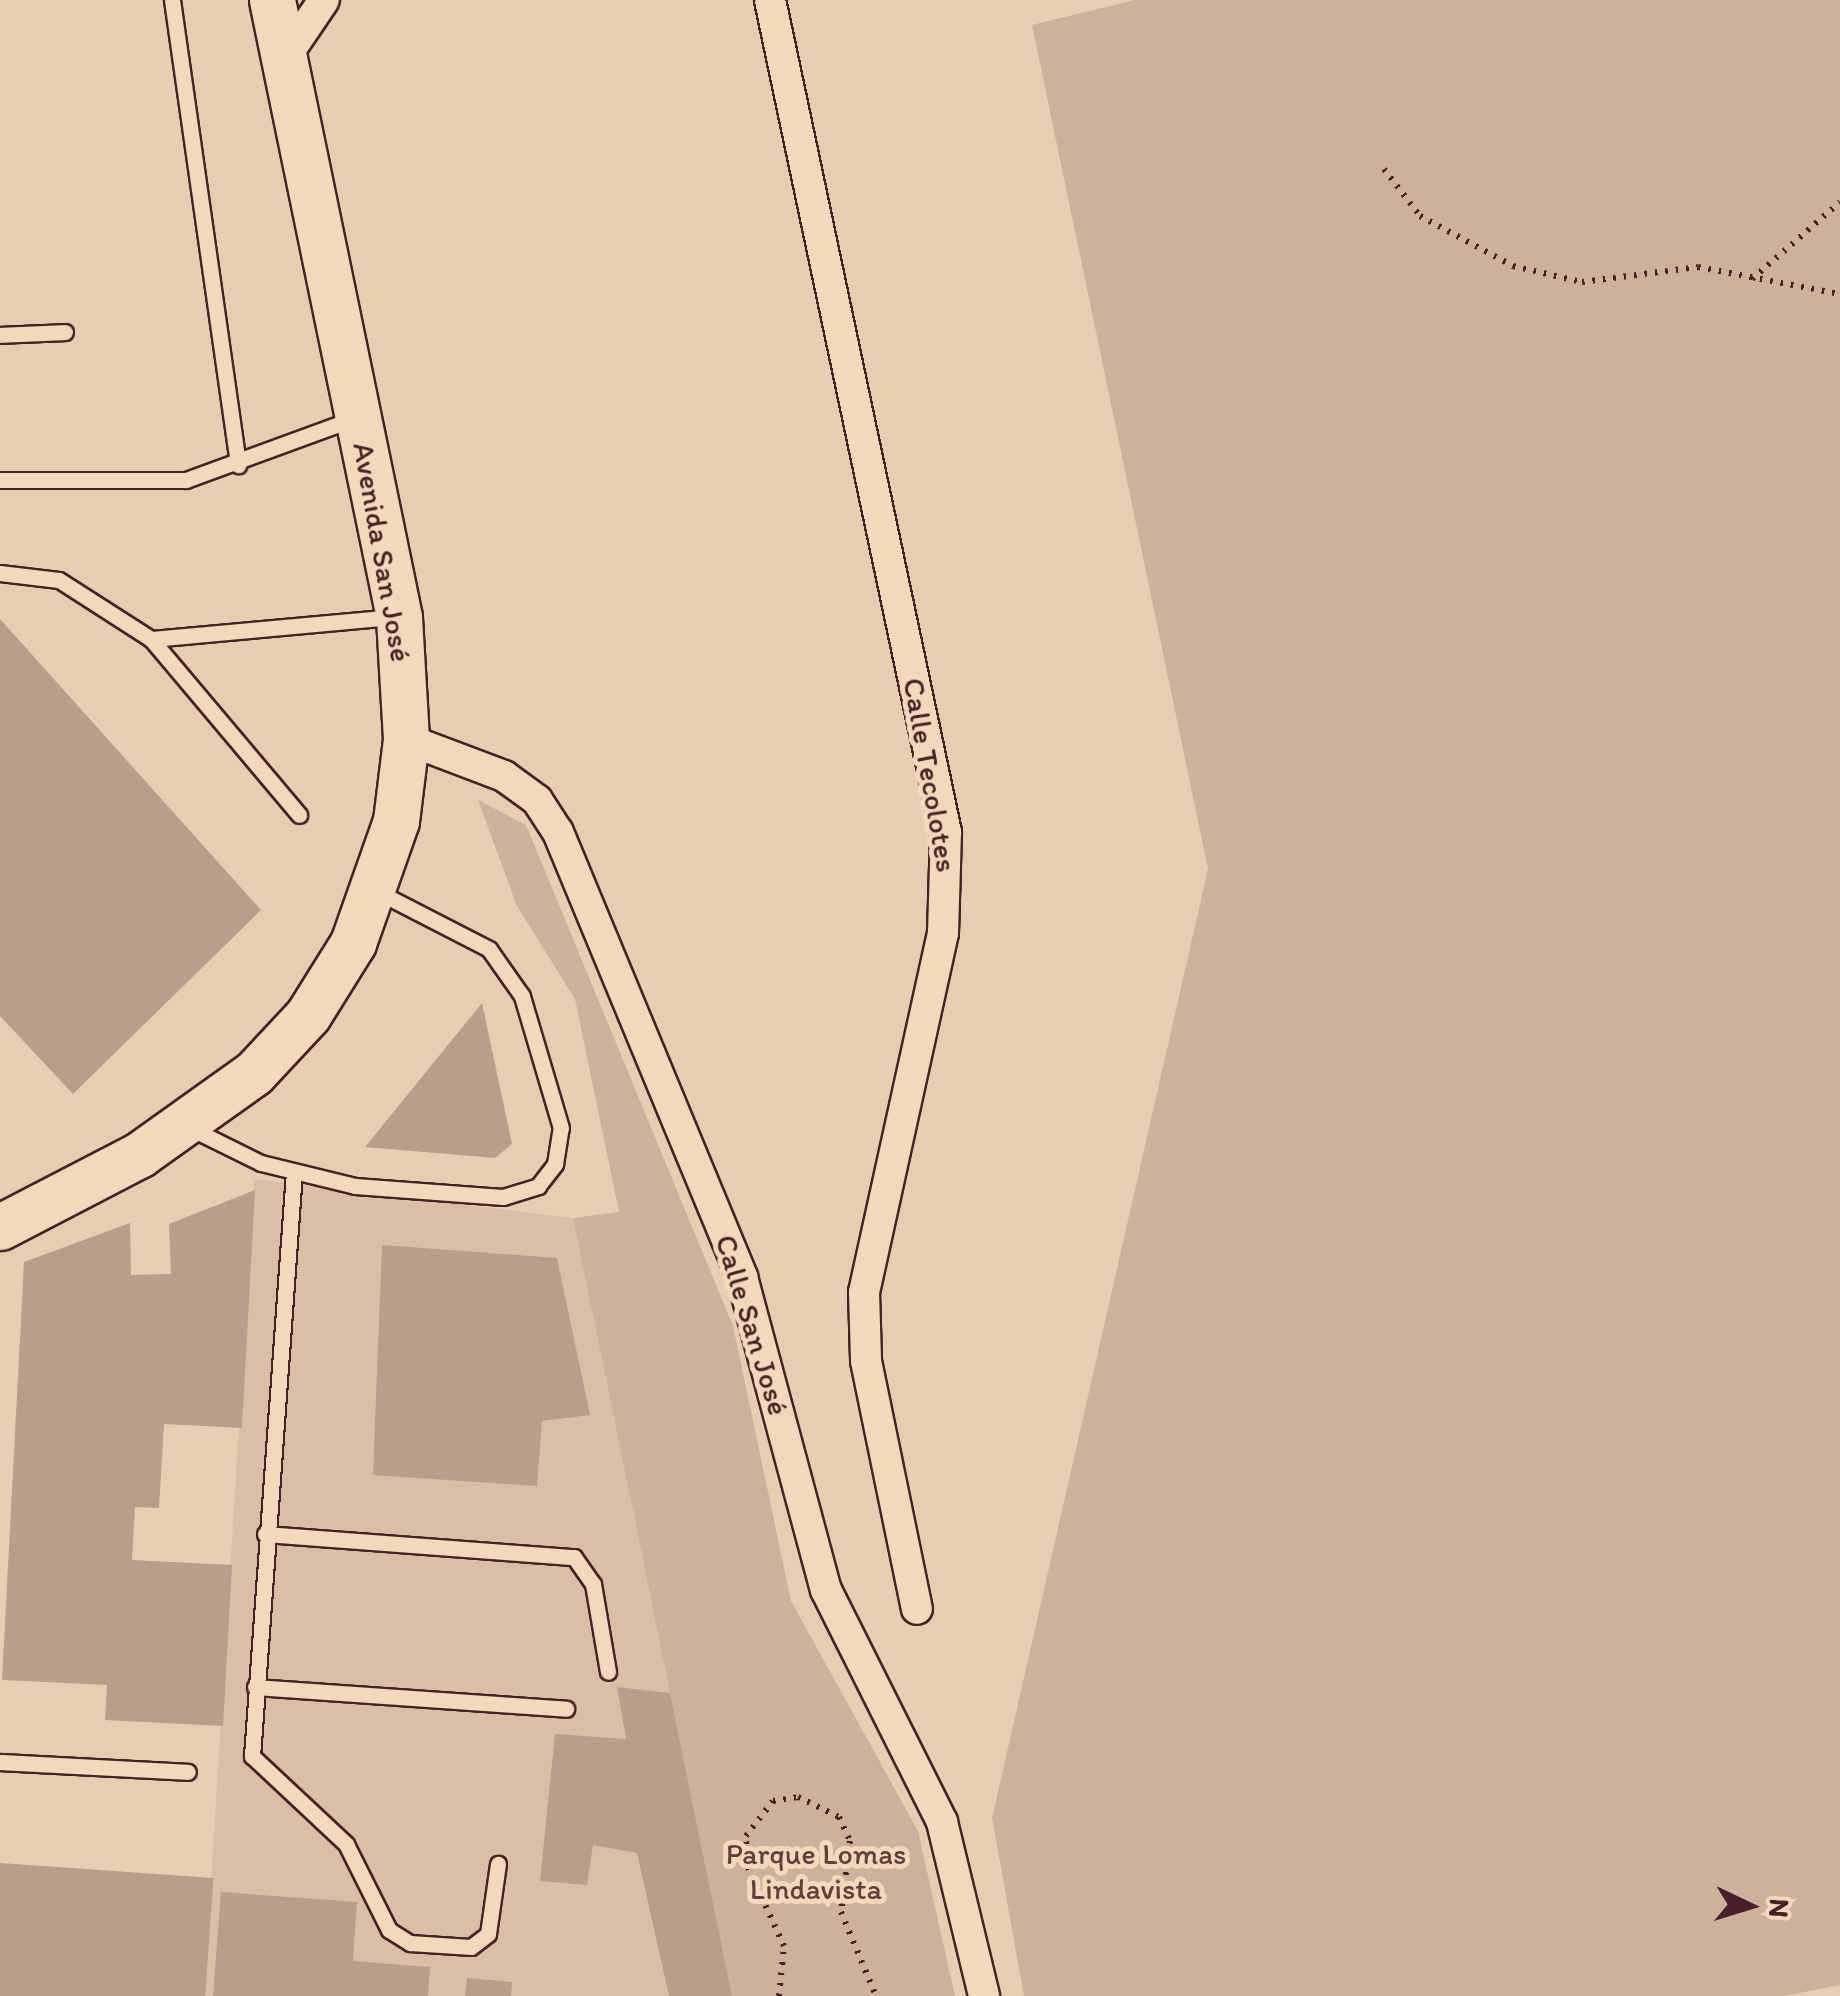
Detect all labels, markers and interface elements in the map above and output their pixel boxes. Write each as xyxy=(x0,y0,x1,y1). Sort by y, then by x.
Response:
street label: Avenida San José xyxy=(345,439,419,665)
street label: Calle Tecolotes xyxy=(896,677,964,873)
street label: Calle San José xyxy=(708,1231,796,1419)
park label: Parque Lomas Lindavista xyxy=(726,1836,906,1906)
north arrow xyxy=(1700,1856,1800,1956)
text: N xyxy=(1762,1897,1798,1919)

